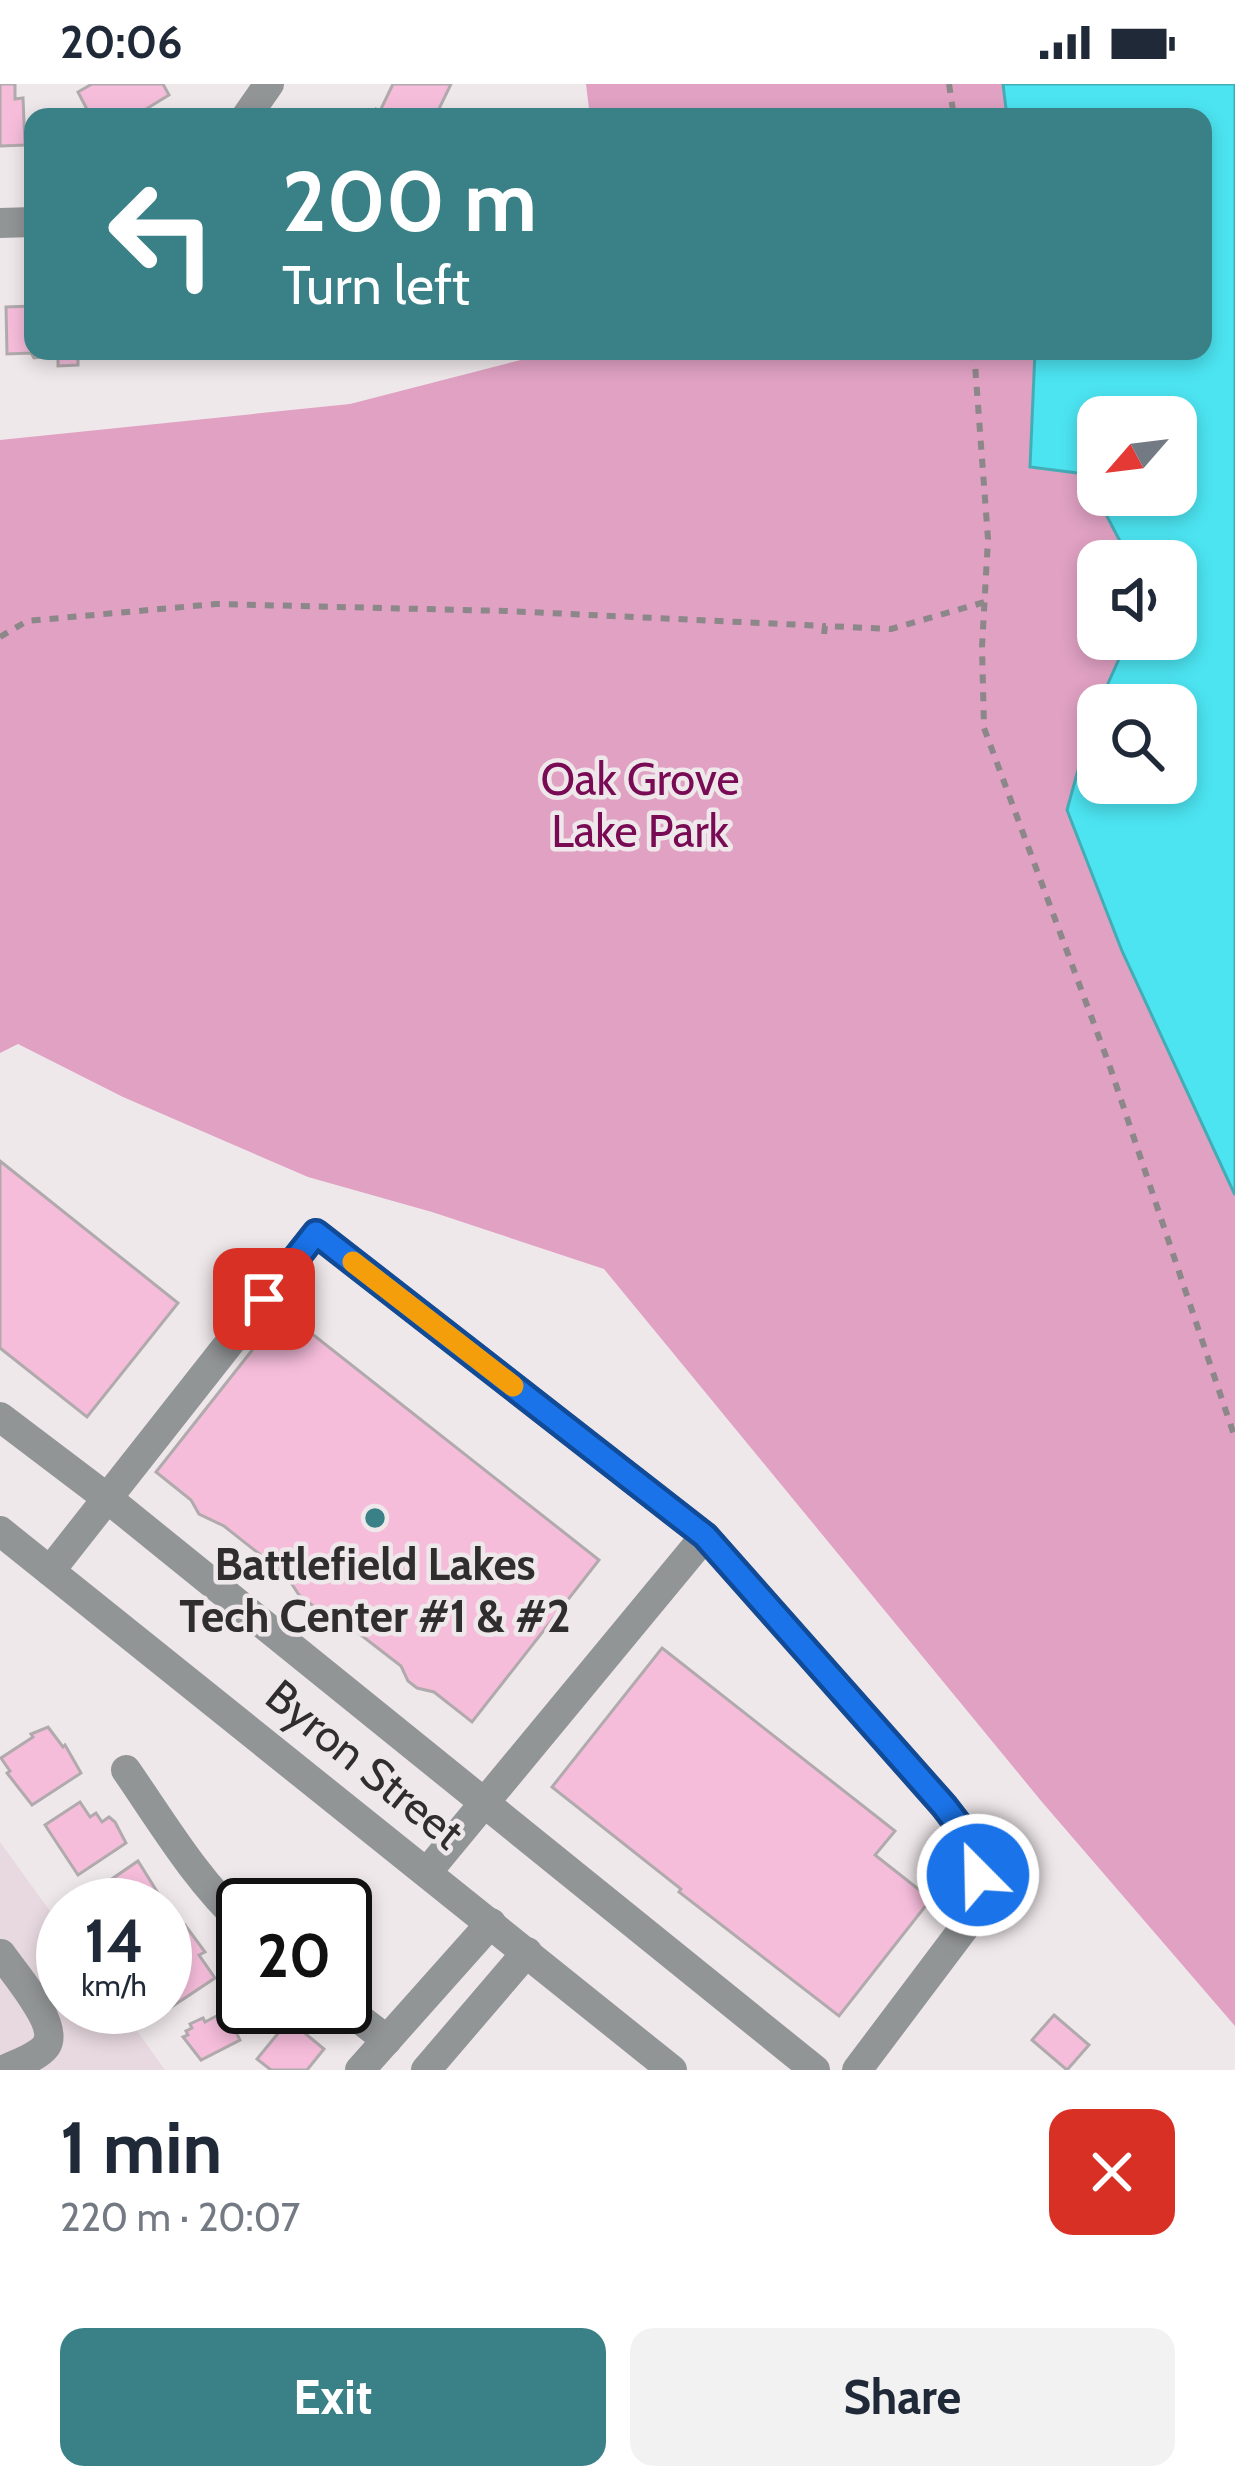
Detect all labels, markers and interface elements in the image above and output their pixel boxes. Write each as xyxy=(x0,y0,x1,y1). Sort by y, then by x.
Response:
text: 20:06 xyxy=(60,15,183,69)
text: 200 m xyxy=(282,150,537,252)
icon: left xyxy=(84,156,240,312)
text: Turn left xyxy=(282,252,470,318)
north arrow xyxy=(1077,396,1197,516)
map controls xyxy=(1077,396,1197,804)
button: sound xyxy=(1077,540,1197,660)
button: search xyxy=(1077,684,1197,804)
park label: Oak Grove Lake Park xyxy=(541,752,739,858)
pin xyxy=(213,1248,315,1350)
icon: arrive xyxy=(231,1266,297,1332)
marker: Battlefield Lakes Tech Center #1 & #2 xyxy=(362,1505,388,1531)
place label: Battlefield Lakes Tech Center #1 & #2 xyxy=(179,1537,571,1643)
street label: Byron Street xyxy=(256,1668,474,1860)
position arrow xyxy=(915,1812,1041,1938)
speed limit sign: 20 xyxy=(216,1878,372,2034)
text: 14 xyxy=(84,1904,144,1977)
text: km/h xyxy=(81,1967,147,2004)
text: 1 min xyxy=(60,2104,222,2191)
button: close xyxy=(1049,2109,1175,2235)
text: 220 m · 20:07 xyxy=(60,2193,300,2241)
button: Exit xyxy=(60,2328,606,2466)
button: Share xyxy=(630,2328,1175,2466)

